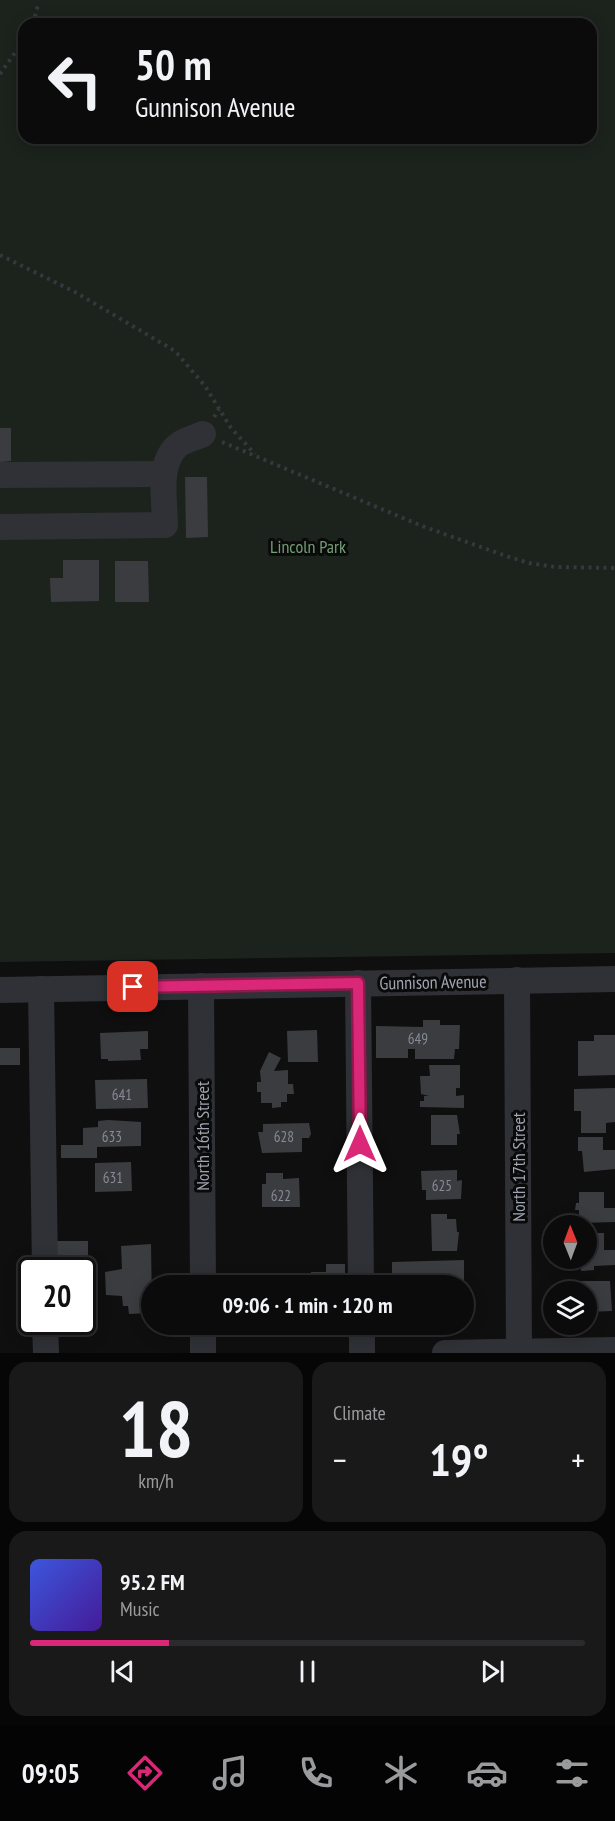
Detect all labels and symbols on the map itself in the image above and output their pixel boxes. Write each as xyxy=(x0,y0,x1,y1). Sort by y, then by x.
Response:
park label: Lincoln Park xyxy=(270,535,346,558)
pin xyxy=(107,961,158,1012)
street label: Gunnison Avenue xyxy=(379,970,487,994)
house number: 649 xyxy=(408,1029,428,1048)
street label: North 16th Street xyxy=(191,1081,214,1191)
house number: 641 xyxy=(112,1085,132,1104)
position arrow xyxy=(328,1112,392,1176)
street label: North 17th Street xyxy=(507,1112,530,1222)
house number: 633 xyxy=(102,1127,122,1146)
house number: 628 xyxy=(274,1127,294,1146)
house number: 631 xyxy=(103,1168,123,1187)
house number: 625 xyxy=(432,1176,452,1195)
house number: 622 xyxy=(271,1186,291,1205)
north arrow xyxy=(543,1215,597,1269)
speed limit sign: 20 xyxy=(18,1257,96,1335)

